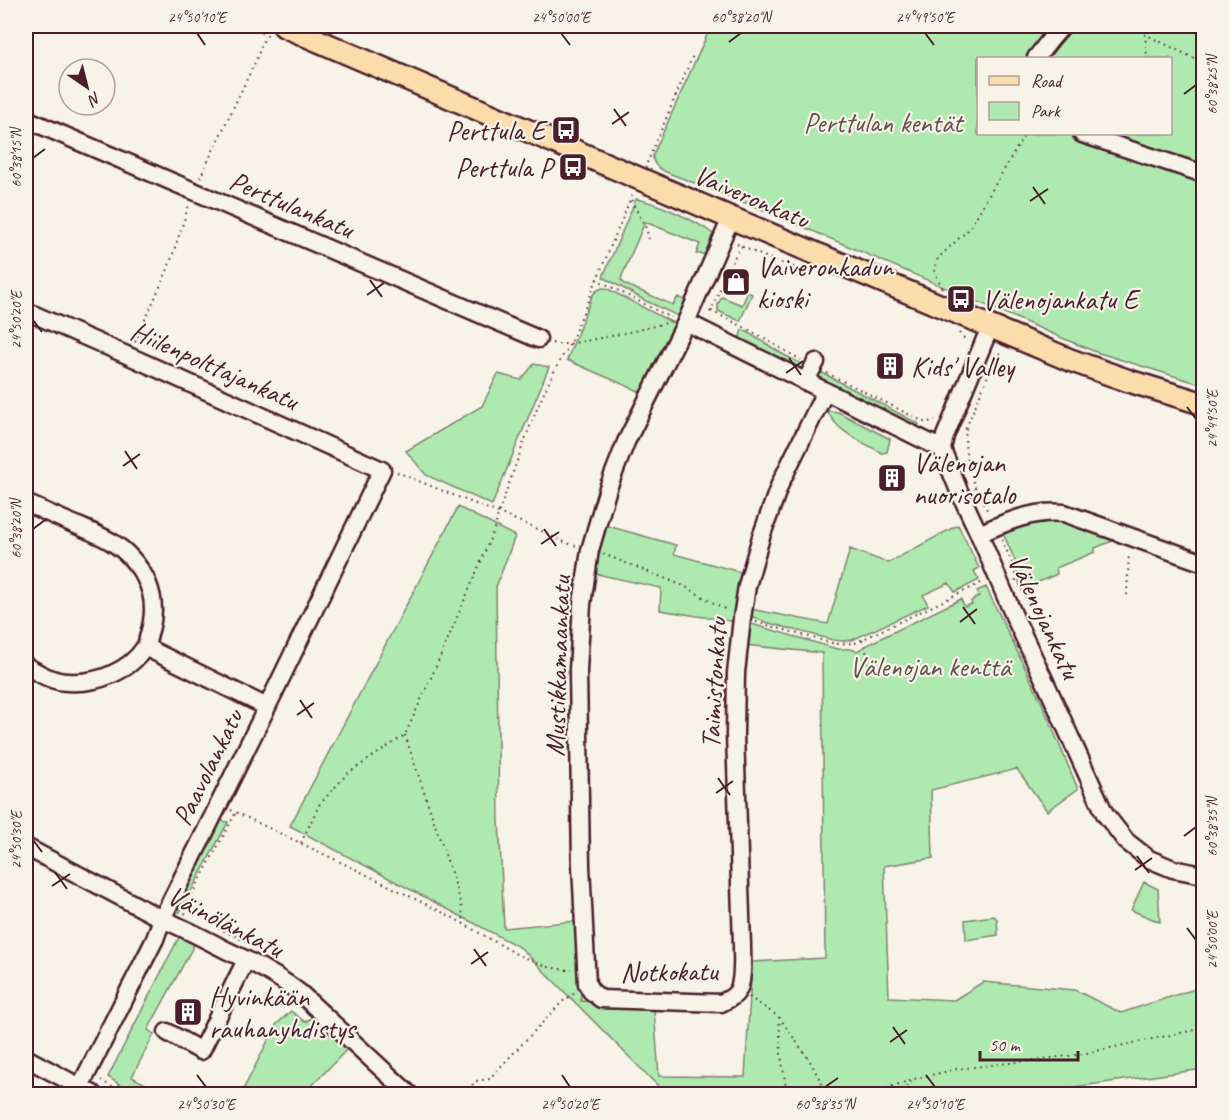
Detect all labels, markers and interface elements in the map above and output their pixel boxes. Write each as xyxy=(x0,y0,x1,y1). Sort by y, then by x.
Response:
text: 24°50'10"E xyxy=(168,8,228,27)
text: 24°50'00"E xyxy=(532,8,592,27)
text: 60°38'20"N xyxy=(711,8,774,27)
text: 24°49'50"E xyxy=(896,8,956,27)
text: 60°38'25"N xyxy=(1203,52,1222,115)
north arrow xyxy=(57,57,117,117)
legend xyxy=(977,57,1172,135)
text: Road xyxy=(1031,70,1064,92)
text: N xyxy=(83,87,105,111)
text: Park xyxy=(1031,100,1061,122)
park label: Perttulan kentät xyxy=(804,105,965,140)
place label: Perttula E xyxy=(447,113,548,148)
bus stop icon: Perttula E xyxy=(550,114,582,146)
text: 60°38'15"N xyxy=(7,125,26,188)
place label: Perttula P xyxy=(456,150,556,185)
bus stop icon: Perttula P xyxy=(557,151,589,183)
street label: Vaiveronkatu xyxy=(689,157,816,237)
street label: Perttulankatu xyxy=(224,163,361,247)
place label: Vaiveronkadun kioski xyxy=(757,249,895,316)
shop icon: Vaiveronkadun kioski xyxy=(720,266,752,298)
place label: Välenojankatu E xyxy=(982,282,1141,317)
bus stop icon: Välenojankatu E xyxy=(945,283,977,315)
text: 24°50'20"E xyxy=(7,289,26,349)
street label: Hiilenpolttajankatu xyxy=(126,313,306,419)
place label: Kids' Valley xyxy=(911,349,1016,384)
building icon: Kids' Valley xyxy=(874,350,906,382)
text: 24°49'50"E xyxy=(1203,388,1222,448)
place label: Välenojan nuorisotalo xyxy=(913,445,1018,512)
building icon: Välenojan nuorisotalo xyxy=(876,462,908,494)
text: 60°38'20"N xyxy=(7,496,26,559)
street label: Välenojankatu xyxy=(1000,548,1089,686)
street label: Mustikkamaankatu xyxy=(537,573,578,757)
street label: Taimistonkatu xyxy=(693,615,734,749)
park label: Välenojan kenttä xyxy=(849,649,1013,684)
street label: Paavolankatu xyxy=(164,702,251,831)
text: 60°38'35"N xyxy=(1203,794,1222,857)
text: 24°50'30"E xyxy=(7,809,26,869)
street label: Väinölänkatu xyxy=(162,877,291,966)
text: 24°50'00"E xyxy=(1203,909,1222,969)
street label: Notkokatu xyxy=(620,953,720,990)
place label: Hyvinkään rauhanyhdistys xyxy=(209,979,357,1046)
building icon: Hyvinkään rauhanyhdistys xyxy=(172,996,204,1028)
scale bar xyxy=(980,1024,1078,1062)
text: 50 m xyxy=(989,1034,1022,1056)
text: 24°50'30"E xyxy=(177,1095,237,1114)
text: 24°50'20"E xyxy=(541,1095,601,1114)
text: 60°38'35"N xyxy=(795,1095,858,1114)
text: 24°50'10"E xyxy=(906,1095,966,1114)

